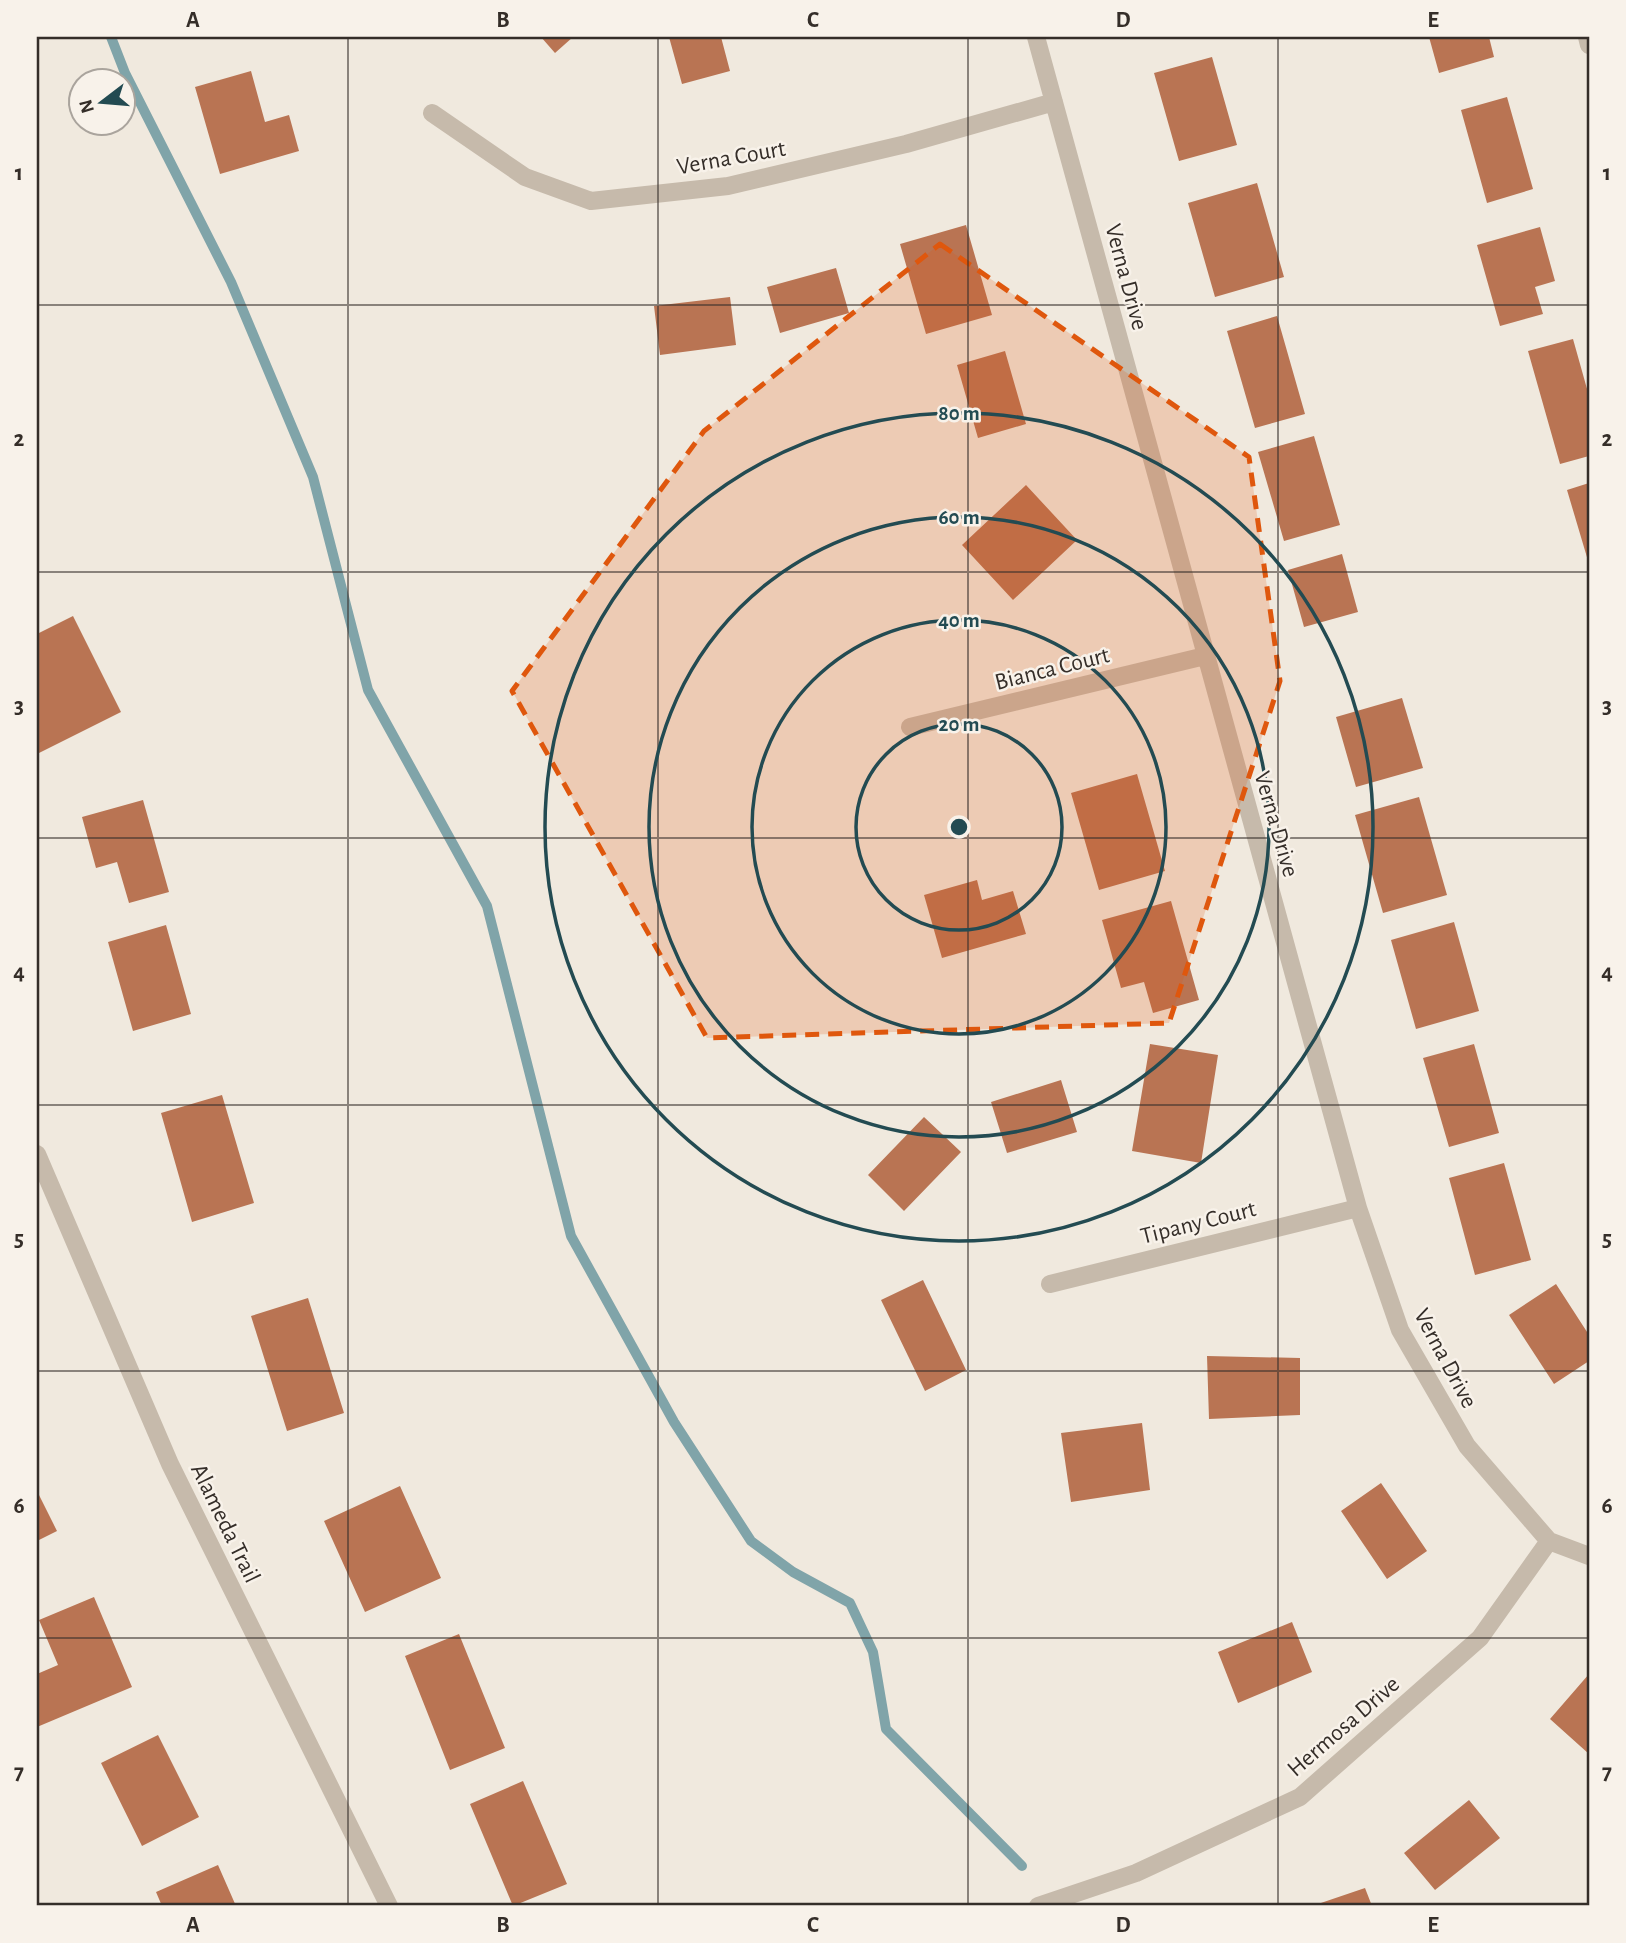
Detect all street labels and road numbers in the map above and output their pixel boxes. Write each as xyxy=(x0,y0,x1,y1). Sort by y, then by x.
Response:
street label: Verna Court xyxy=(675,137,788,179)
street label: Verna Drive xyxy=(1100,222,1152,333)
street label: Bianca Court xyxy=(992,643,1112,695)
street label: Verna Drive xyxy=(1250,769,1303,880)
street label: Tipany Court xyxy=(1138,1197,1259,1249)
street label: Verna Drive xyxy=(1409,1305,1481,1412)
street label: Alameda Trail xyxy=(186,1460,264,1587)
street label: Hermosa Drive xyxy=(1283,1672,1404,1782)

